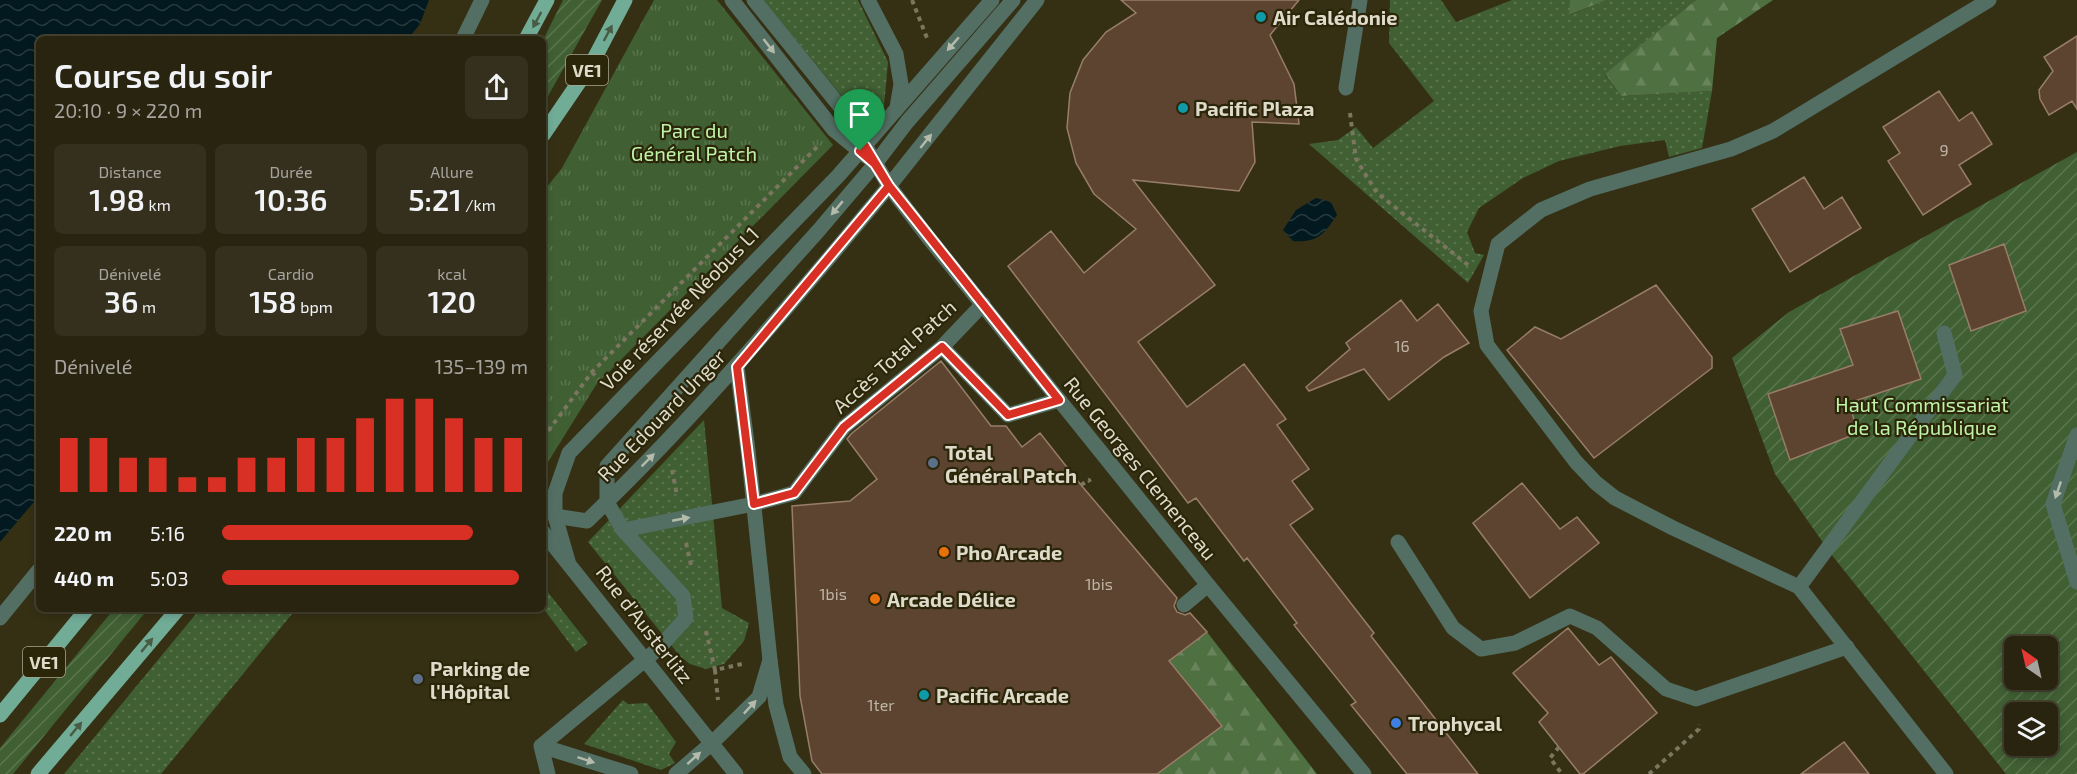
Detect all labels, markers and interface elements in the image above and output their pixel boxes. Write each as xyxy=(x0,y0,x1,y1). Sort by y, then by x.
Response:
place label: Air Calédonie xyxy=(1273,5,1398,29)
marker: Air Calédonie xyxy=(1254,10,1268,24)
one-way arrow xyxy=(532,11,542,28)
one-way arrow xyxy=(603,24,613,41)
one-way arrow xyxy=(947,36,960,51)
one-way arrow xyxy=(762,38,775,54)
text: Course du soir xyxy=(54,55,273,95)
road number: VE1 xyxy=(566,55,608,85)
button: share xyxy=(465,56,528,119)
pin xyxy=(834,89,885,151)
place label: Pacific Plaza xyxy=(1195,96,1314,120)
text: 20:10 · 9 × 220 m xyxy=(54,98,202,122)
icon: arrive xyxy=(843,98,876,131)
marker: Pacific Plaza xyxy=(1176,101,1190,115)
park label: Parc du Général Patch xyxy=(631,118,757,165)
one-way arrow xyxy=(920,133,933,149)
house number: 9 xyxy=(1939,140,1949,159)
text: Distance xyxy=(98,162,162,181)
text: Durée xyxy=(269,162,313,181)
text: Allure xyxy=(430,162,474,181)
text: 1.98 xyxy=(89,181,145,217)
text: 10:36 xyxy=(255,181,327,217)
text: 5:21 xyxy=(408,181,462,217)
text: km xyxy=(145,195,171,214)
text: /km xyxy=(462,195,496,214)
one-way arrow xyxy=(831,200,844,216)
street label: Voie réservée Néobus L1 xyxy=(595,221,763,395)
text: Dénivelé xyxy=(99,264,161,283)
text: Cardio xyxy=(268,264,314,283)
text: kcal xyxy=(437,264,467,283)
text: 36 xyxy=(104,283,138,319)
text: 158 xyxy=(249,283,297,319)
text: 120 xyxy=(428,283,476,319)
street label: Accès Total Patch xyxy=(827,294,961,418)
text: m xyxy=(138,297,156,316)
text: bpm xyxy=(297,297,333,316)
house number: 16 xyxy=(1394,336,1410,355)
street label: Rue Edouard Unger xyxy=(592,344,730,486)
text: Dénivelé xyxy=(54,354,133,378)
text: 135–139 m xyxy=(435,354,528,378)
street label: Rue Georges Clemenceau xyxy=(1060,372,1222,564)
park label: Haut Commissariat de la République xyxy=(1835,392,2009,439)
place label: Total Général Patch xyxy=(945,440,1077,487)
one-way arrow xyxy=(641,454,655,468)
marker: Total Général Patch xyxy=(926,456,940,470)
one-way arrow xyxy=(2052,481,2062,499)
one-way arrow xyxy=(672,514,691,523)
text: 220 m xyxy=(54,521,112,545)
text: 5:16 xyxy=(150,521,185,545)
place label: Pho Arcade xyxy=(956,540,1062,564)
marker: Pho Arcade xyxy=(937,545,951,559)
street label: Rue d'Austerlitz xyxy=(592,560,698,688)
text: 440 m xyxy=(54,566,114,590)
text: 5:03 xyxy=(150,566,189,590)
house number: 1bis xyxy=(1085,574,1113,593)
house number: 1bis xyxy=(819,584,847,603)
place label: Arcade Délice xyxy=(887,587,1016,611)
marker: Arcade Délice xyxy=(868,592,882,606)
north arrow xyxy=(2004,636,2058,690)
map controls xyxy=(2004,636,2058,756)
one-way arrow xyxy=(140,638,153,653)
road number: VE1 xyxy=(23,647,65,677)
place label: Parking de l'Hôpital xyxy=(430,656,530,703)
marker: Parking de l'Hôpital xyxy=(411,672,425,686)
place label: Pacific Arcade xyxy=(936,683,1069,707)
marker: Pacific Arcade xyxy=(917,688,931,702)
house number: 1ter xyxy=(867,695,895,714)
one-way arrow xyxy=(743,699,757,714)
button: layers xyxy=(2004,702,2058,756)
place label: Trophycal xyxy=(1408,711,1502,736)
marker: Trophycal xyxy=(1389,716,1403,730)
one-way arrow xyxy=(69,721,82,737)
one-way arrow xyxy=(686,752,701,765)
one-way arrow xyxy=(577,756,595,765)

